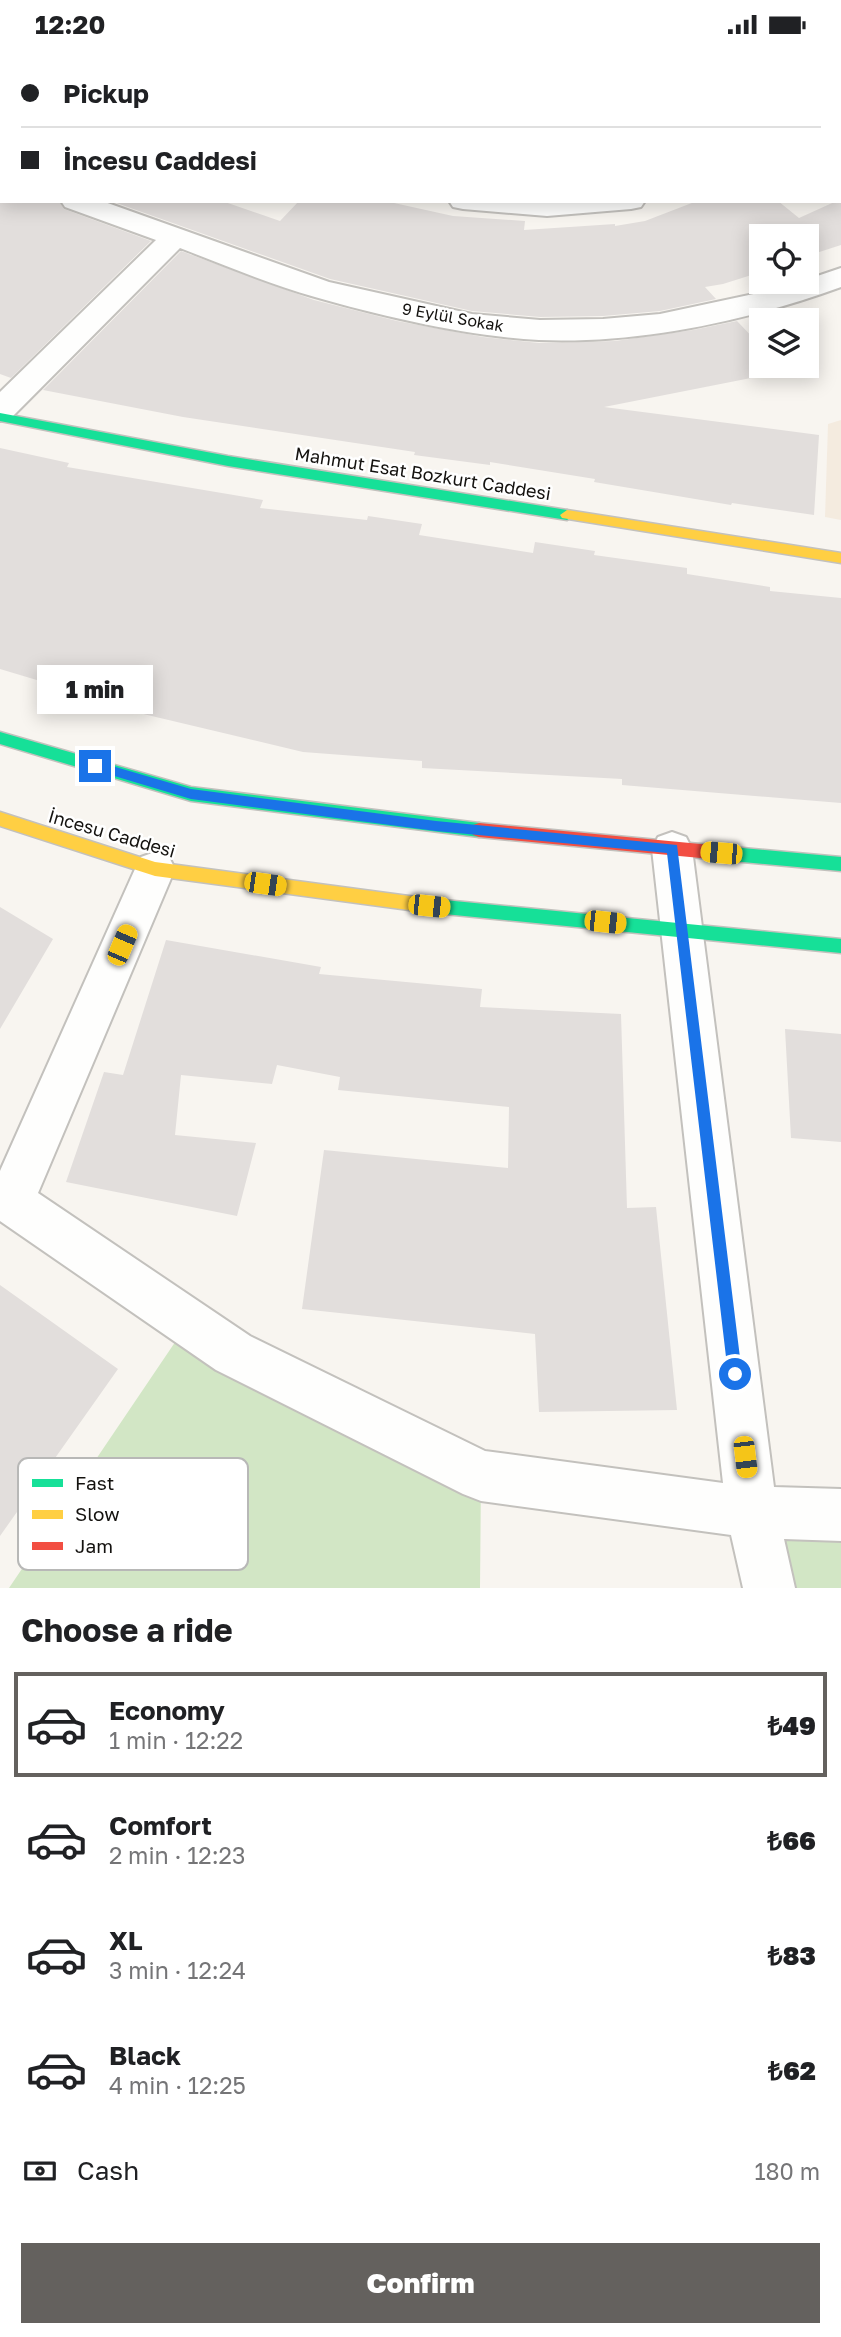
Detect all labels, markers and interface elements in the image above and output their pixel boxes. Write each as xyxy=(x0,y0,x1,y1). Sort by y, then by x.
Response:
text: 12:20 xyxy=(35,9,105,40)
text: Pickup xyxy=(63,78,149,109)
text: İncesu Caddesi xyxy=(63,145,257,176)
map controls xyxy=(749,224,819,378)
button: locate xyxy=(749,224,819,294)
street label: 9 Eylül Sokak xyxy=(401,298,505,336)
button: layers xyxy=(749,308,819,378)
street label: Mahmut Esat Bozkurt Caddesi xyxy=(293,442,553,504)
callout: 1 min xyxy=(37,665,153,713)
text: 1 min xyxy=(66,675,124,703)
route end xyxy=(79,750,111,782)
street label: İncesu Caddesi xyxy=(46,804,178,862)
car xyxy=(700,841,743,865)
car xyxy=(243,871,288,897)
car xyxy=(408,893,451,919)
car xyxy=(584,909,627,935)
car xyxy=(105,922,140,968)
route start xyxy=(719,1358,751,1390)
car xyxy=(733,1435,758,1479)
legend xyxy=(18,1458,248,1570)
text: Fast xyxy=(75,1471,114,1494)
text: Slow xyxy=(75,1502,120,1525)
text: Jam xyxy=(75,1534,113,1557)
text: Choose a ride xyxy=(21,1611,233,1649)
icon: car xyxy=(25,1693,88,1756)
text: Economy xyxy=(109,1695,225,1726)
text: ₺49 xyxy=(768,1710,816,1741)
text: 1 min · 12:22 xyxy=(109,1726,243,1754)
icon: car xyxy=(25,1808,88,1871)
text: Comfort xyxy=(109,1810,212,1841)
text: ₺66 xyxy=(767,1825,816,1856)
text: 2 min · 12:23 xyxy=(109,1841,245,1869)
icon: car xyxy=(25,1923,88,1986)
text: XL xyxy=(109,1925,143,1956)
text: ₺83 xyxy=(768,1940,816,1971)
text: 3 min · 12:24 xyxy=(109,1956,246,1984)
icon: car xyxy=(25,2038,88,2101)
text: Black xyxy=(109,2040,181,2071)
text: ₺62 xyxy=(768,2055,816,2086)
text: 4 min · 12:25 xyxy=(109,2071,246,2099)
icon: cash xyxy=(21,2152,59,2190)
text: Cash xyxy=(77,2155,139,2186)
text: 180 m xyxy=(754,2157,820,2185)
button: Confirm xyxy=(21,2243,820,2323)

